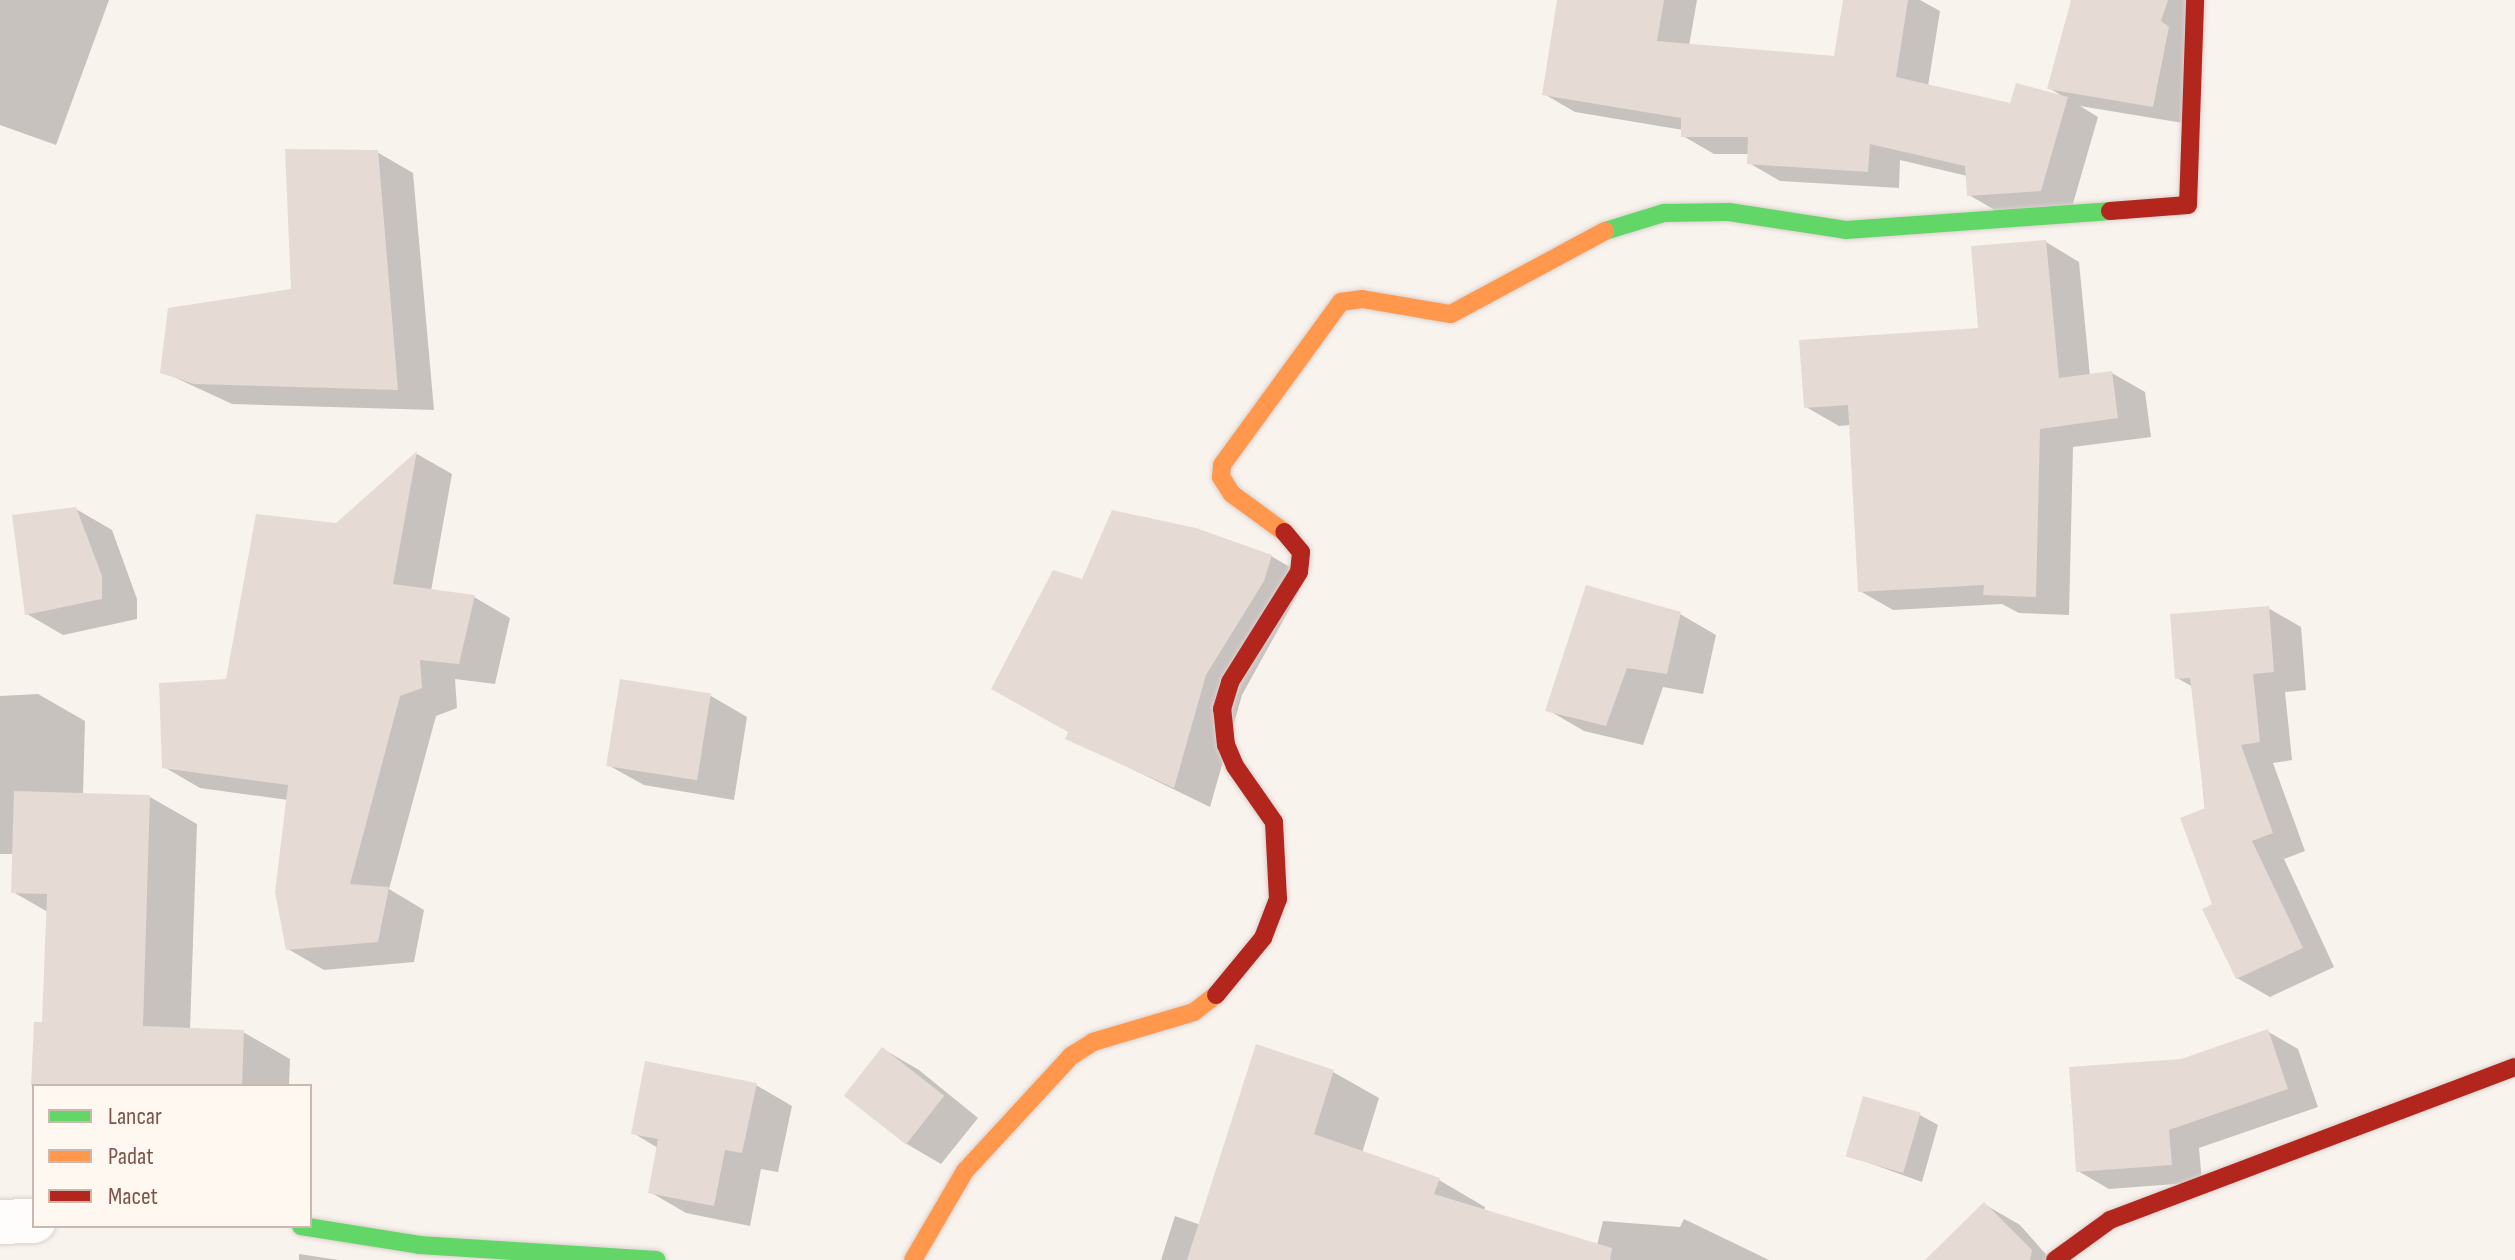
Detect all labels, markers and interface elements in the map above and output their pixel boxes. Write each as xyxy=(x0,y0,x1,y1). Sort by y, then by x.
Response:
legend xyxy=(32,1084,312,1228)
text: Lancar xyxy=(108,1102,162,1131)
text: Padat xyxy=(108,1142,154,1171)
text: Macet xyxy=(108,1182,158,1211)

